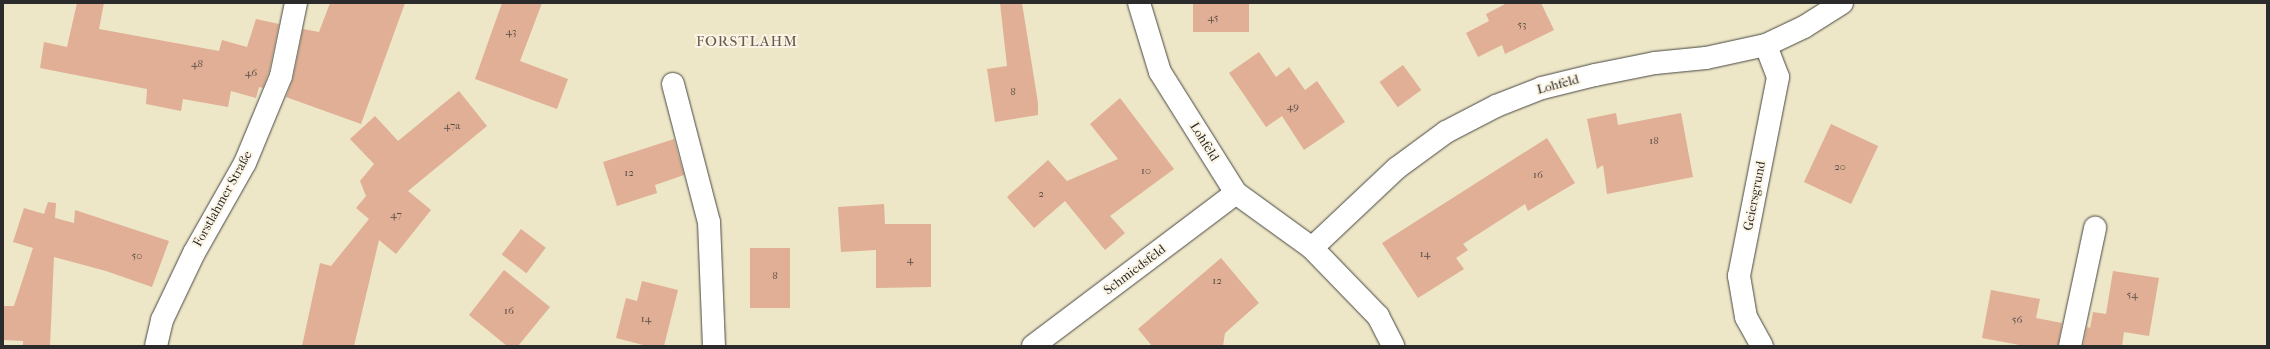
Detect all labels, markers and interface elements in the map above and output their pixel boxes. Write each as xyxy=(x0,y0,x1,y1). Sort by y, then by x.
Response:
house number: 45 xyxy=(1208,11,1218,25)
house number: 53 xyxy=(1517,18,1527,32)
house number: 43 xyxy=(505,25,517,39)
district label: FORSTLAHM xyxy=(696,33,798,51)
house number: 48 xyxy=(191,57,203,71)
house number: 46 xyxy=(245,66,257,80)
street label: Lohfeld xyxy=(1535,72,1581,98)
house number: 8 xyxy=(1010,85,1016,99)
house number: 49 xyxy=(1287,100,1299,114)
house number: 47a xyxy=(444,119,460,133)
street label: Lohfeld xyxy=(1186,120,1222,164)
house number: 18 xyxy=(1649,134,1659,148)
street label: Forstlahmer Straße xyxy=(190,148,256,250)
street label: Geiersgrund xyxy=(1741,160,1769,232)
house number: 20 xyxy=(1834,160,1846,174)
house number: 10 xyxy=(1141,164,1151,178)
house number: 12 xyxy=(624,166,634,180)
house number: 16 xyxy=(1533,168,1543,182)
house number: 2 xyxy=(1038,187,1044,201)
house number: 47 xyxy=(390,208,402,222)
street label: Schmiedsfeld xyxy=(1101,242,1169,298)
house number: 14 xyxy=(1420,247,1430,261)
house number: 50 xyxy=(132,249,142,263)
house number: 4 xyxy=(907,253,913,267)
house number: 8 xyxy=(772,269,778,283)
house number: 12 xyxy=(1212,274,1222,288)
house number: 54 xyxy=(2126,288,2138,302)
house number: 16 xyxy=(504,304,514,318)
house number: 14 xyxy=(641,312,651,326)
house number: 56 xyxy=(2012,313,2022,327)

